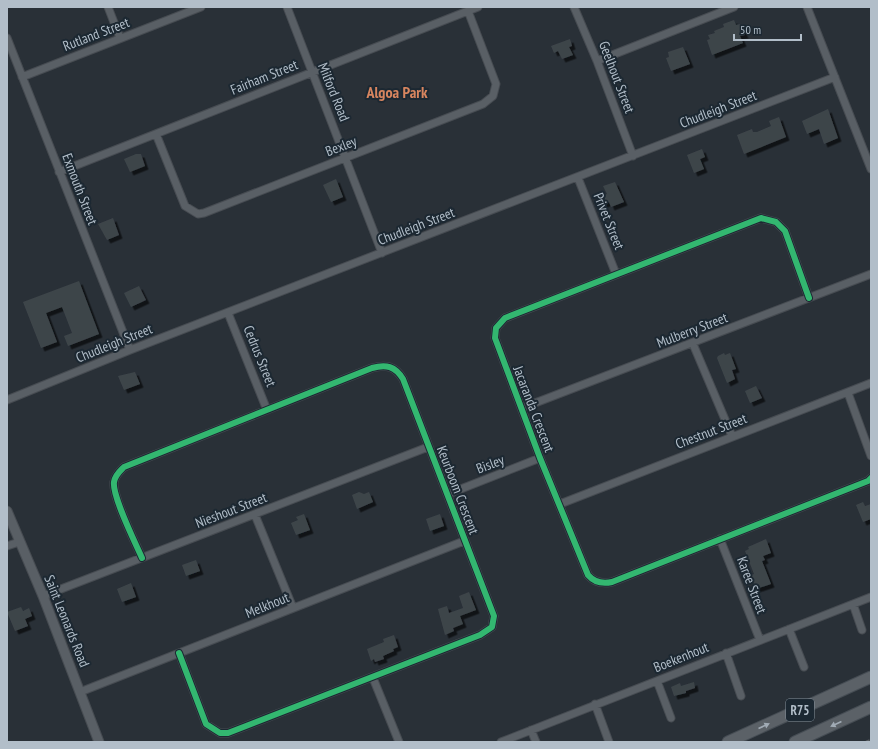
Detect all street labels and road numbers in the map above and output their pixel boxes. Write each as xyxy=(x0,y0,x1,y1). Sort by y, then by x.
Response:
street label: Rutland Street xyxy=(60,13,132,55)
street label: Geelhout Street xyxy=(595,38,639,116)
street label: Fairham Street xyxy=(228,55,300,99)
street label: Milford Road xyxy=(314,60,354,124)
street label: Chudleigh Street xyxy=(677,86,759,132)
street label: Bexley xyxy=(323,132,360,160)
street label: Exmouth Street xyxy=(58,151,102,227)
street label: Privet Street xyxy=(589,190,629,252)
street label: Chudleigh Street xyxy=(375,203,457,249)
street label: Mulberry Street xyxy=(654,308,730,352)
street label: Chudleigh Street xyxy=(73,319,155,367)
street label: Cedrus Street xyxy=(240,323,280,389)
street label: Jacaranda Crescent xyxy=(509,362,559,455)
street label: Chestnut Street xyxy=(673,409,749,453)
street label: Keurboom Crescent xyxy=(433,443,483,537)
street label: Bisley xyxy=(474,450,507,477)
street label: Nieshout Street xyxy=(193,488,269,532)
street label: Karee Street xyxy=(733,554,771,616)
street label: Saint Leonards Road xyxy=(40,572,94,670)
street label: Melkhout xyxy=(243,588,292,622)
street label: Boekenhout xyxy=(651,638,711,676)
road number: R75 xyxy=(786,699,814,721)

